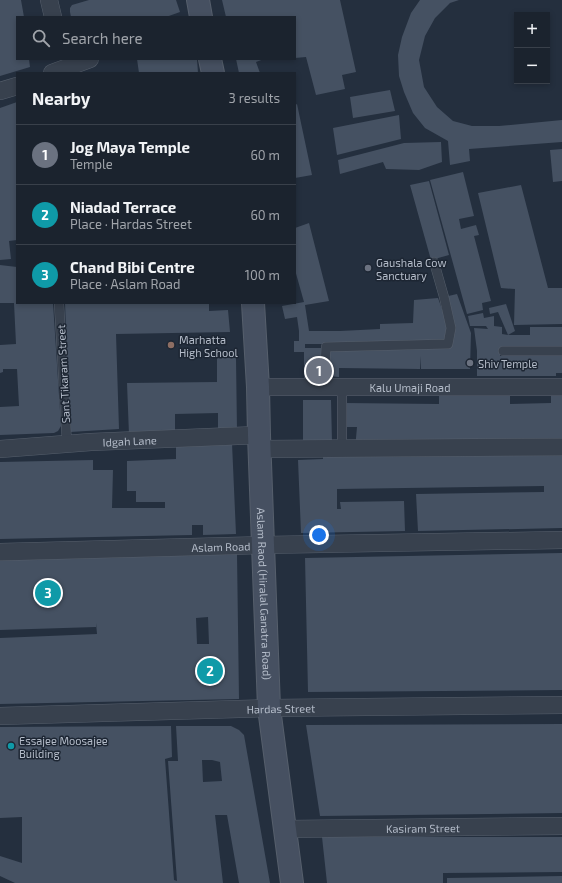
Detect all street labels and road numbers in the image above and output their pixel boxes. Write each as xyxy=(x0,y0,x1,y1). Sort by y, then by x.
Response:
street label: Sant Tikaram Street xyxy=(54,324,72,424)
street label: Kalu Umaji Road xyxy=(370,381,450,395)
street label: Idgah Lane xyxy=(102,433,157,448)
street label: Aslam Raod (Hiralal Ganatra Road) xyxy=(255,507,274,680)
street label: Aslam Road xyxy=(191,539,251,553)
street label: Hardas Street xyxy=(246,701,315,715)
street label: Kasiram Street xyxy=(386,821,460,834)

